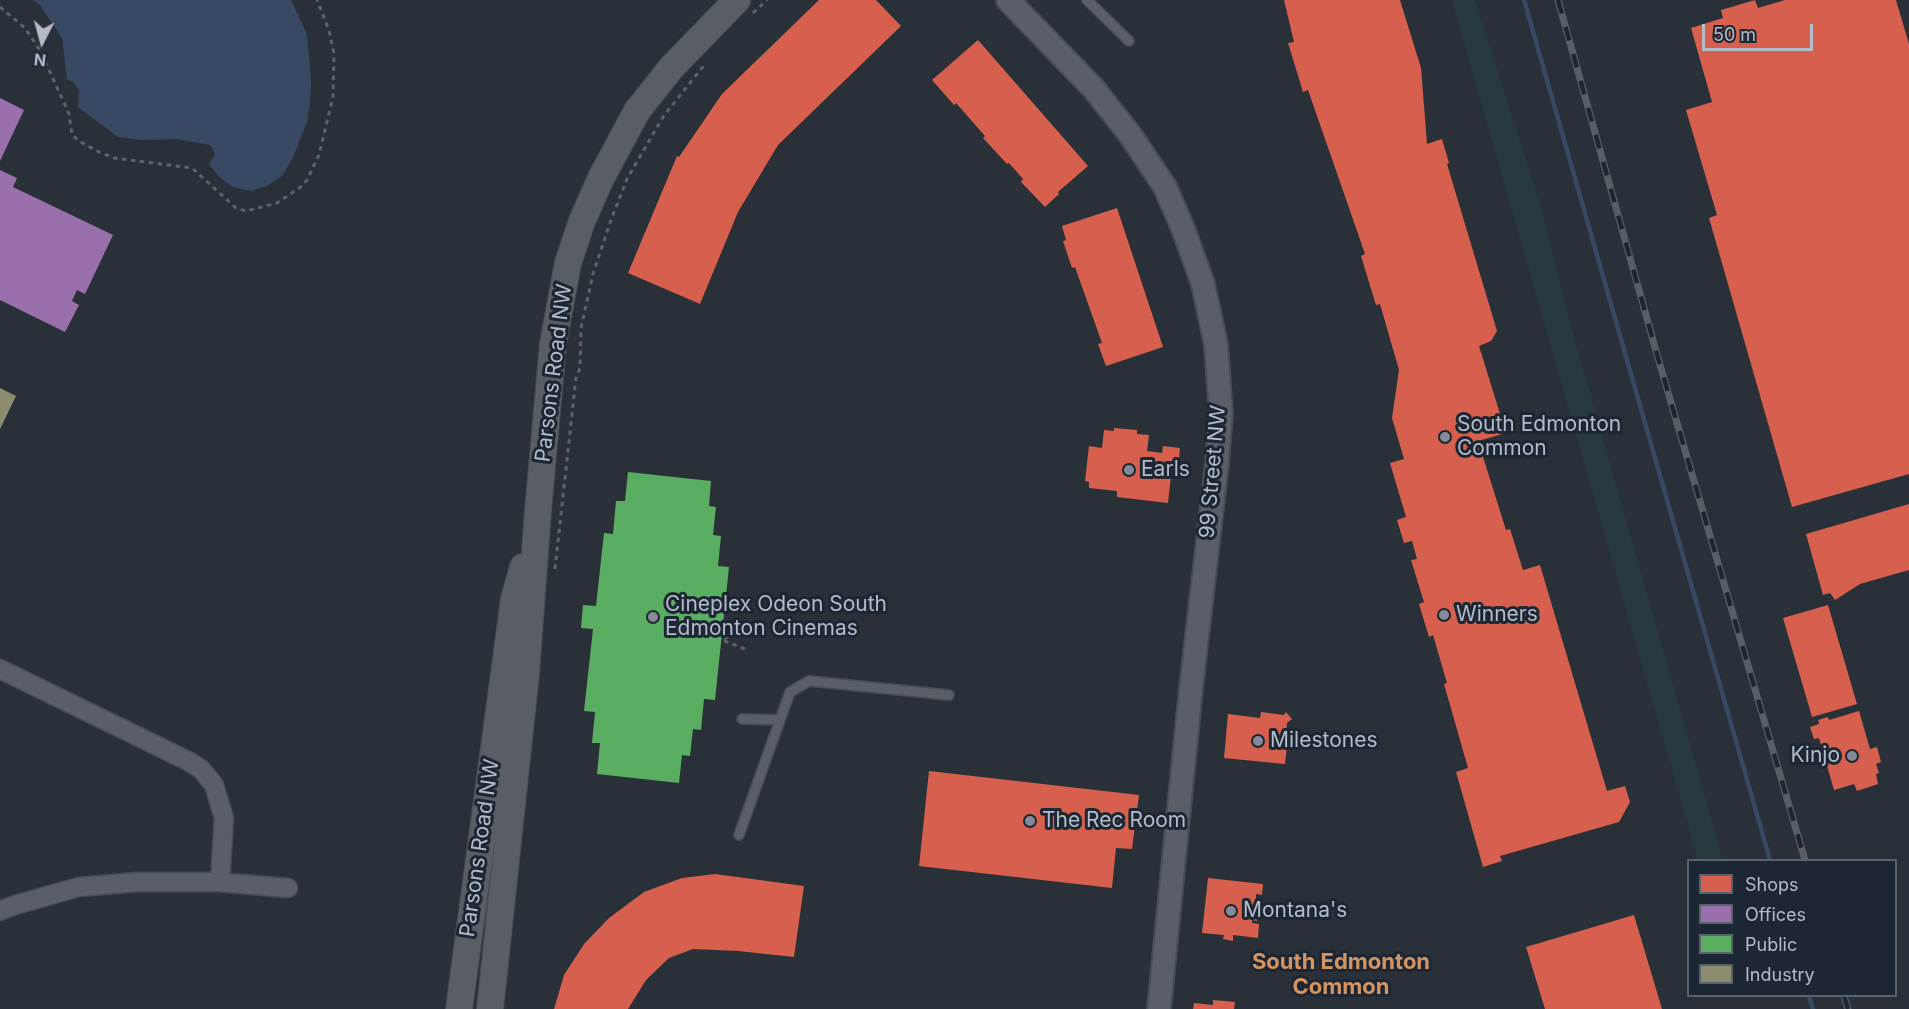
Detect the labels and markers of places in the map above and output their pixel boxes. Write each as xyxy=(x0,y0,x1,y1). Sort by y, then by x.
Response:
place label: South Edmonton Common xyxy=(1457,412,1621,462)
marker: South Edmonton Common xyxy=(1438,430,1452,444)
place label: Earls xyxy=(1141,457,1190,483)
marker: Earls xyxy=(1122,463,1136,477)
place label: Cineplex Odeon South Edmonton Cinemas xyxy=(665,592,887,642)
place label: Winners xyxy=(1456,602,1538,628)
marker: Winners xyxy=(1437,608,1451,622)
marker: Cineplex Odeon South Edmonton Cinemas xyxy=(646,610,660,624)
place label: Milestones xyxy=(1270,728,1377,754)
marker: Milestones xyxy=(1251,734,1265,748)
place label: Kinjo xyxy=(1790,743,1840,769)
marker: Kinjo xyxy=(1845,749,1859,763)
place label: The Rec Room xyxy=(1042,808,1186,834)
marker: The Rec Room xyxy=(1023,814,1037,828)
place label: Montana's xyxy=(1243,898,1347,924)
marker: Montana's xyxy=(1224,904,1238,918)

